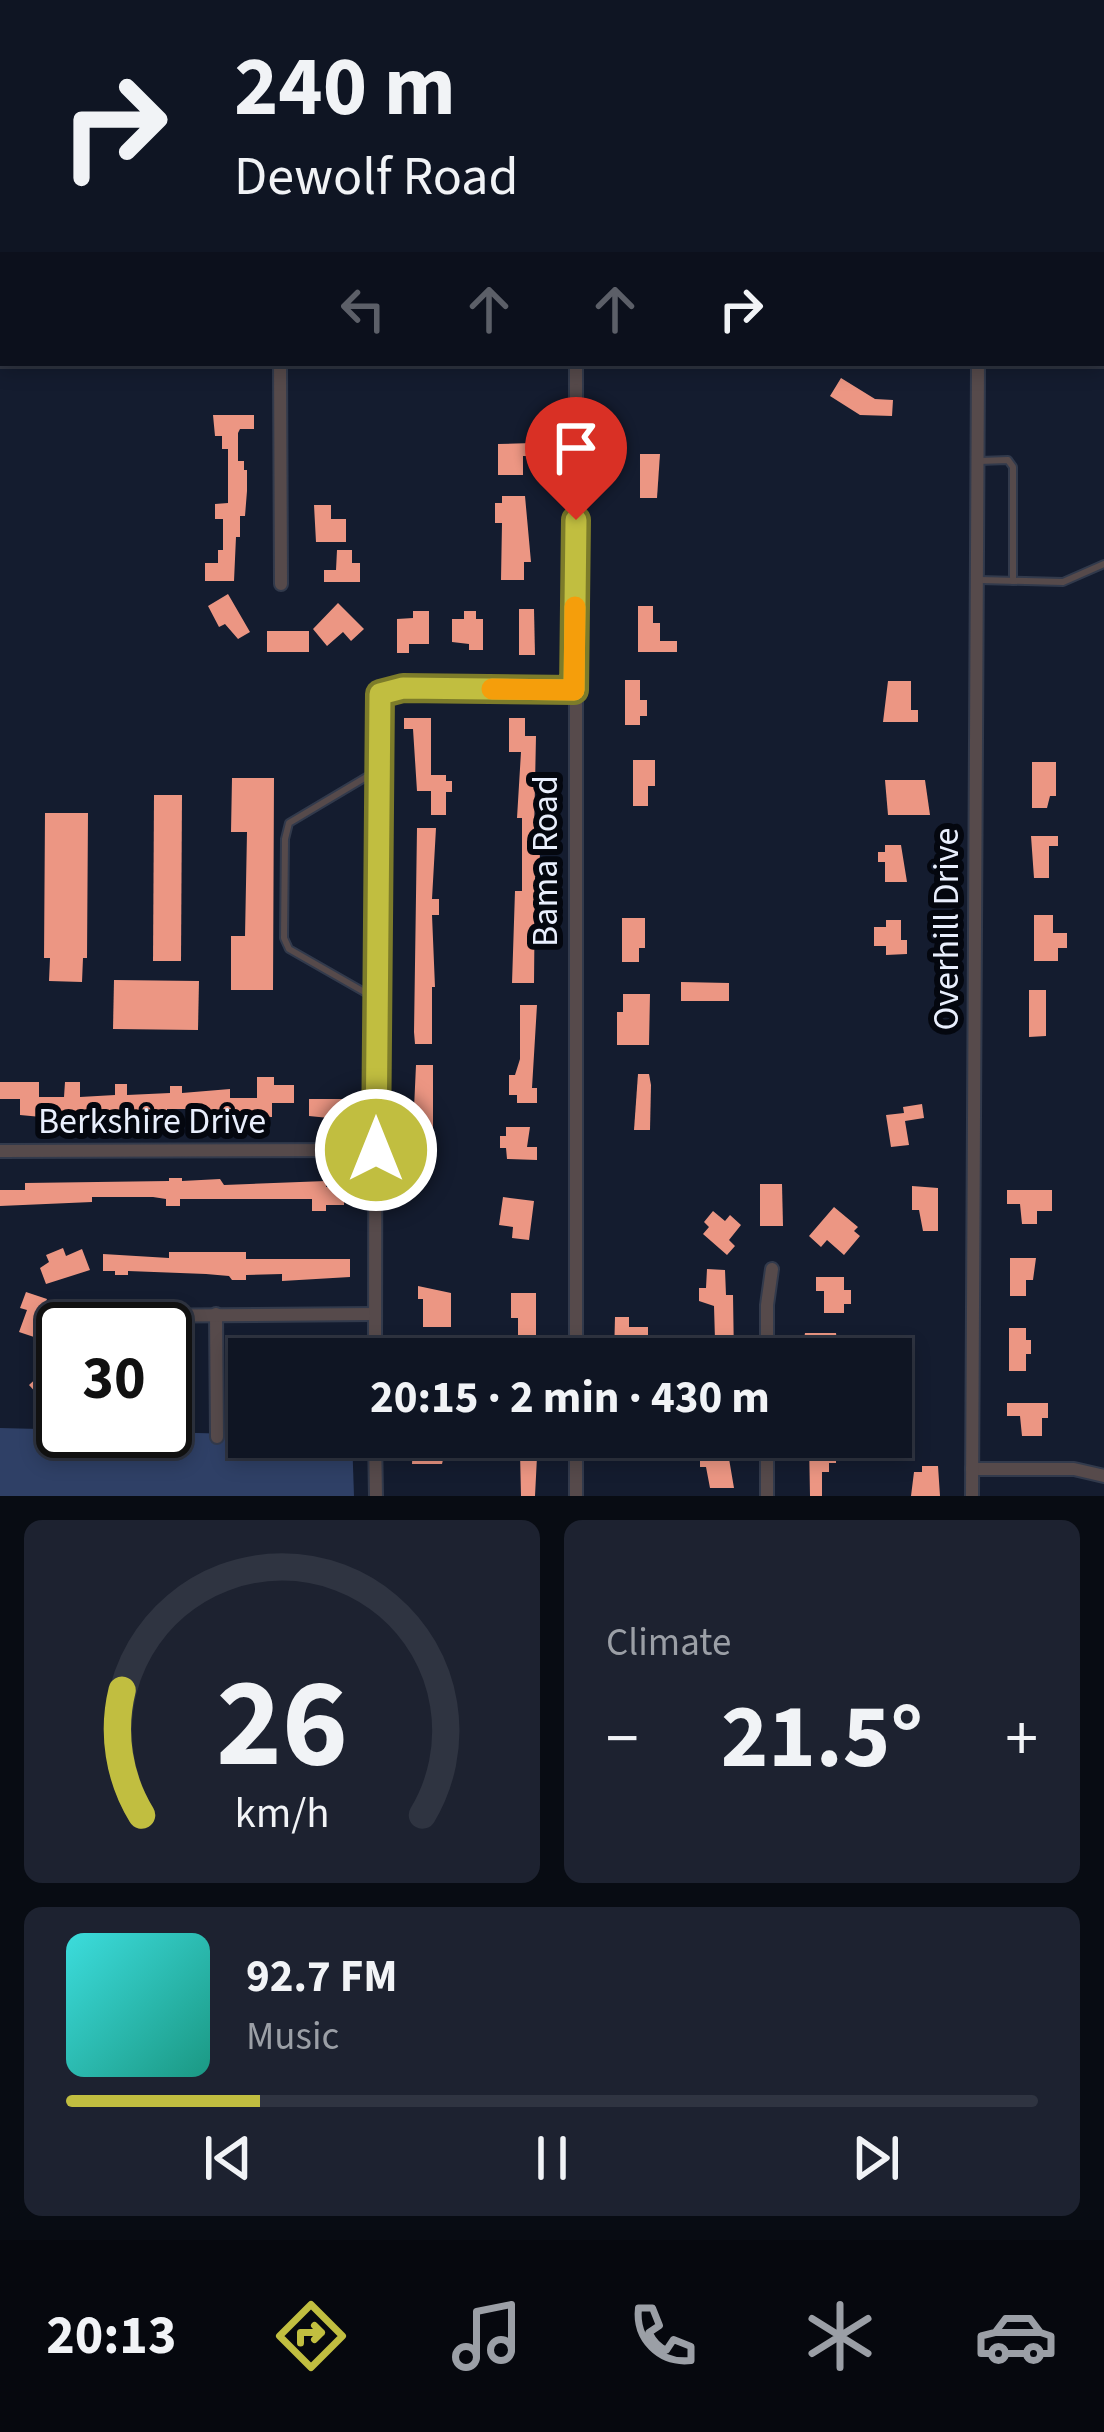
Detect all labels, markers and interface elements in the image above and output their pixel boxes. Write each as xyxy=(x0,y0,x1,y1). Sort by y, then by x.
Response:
text: 240 m xyxy=(234,28,456,148)
icon: right xyxy=(36,48,192,204)
text: Dewolf Road xyxy=(234,139,518,216)
icon: left xyxy=(330,276,396,342)
icon: ahead xyxy=(456,276,522,342)
icon: ahead xyxy=(582,276,648,342)
icon: right xyxy=(708,276,774,342)
pin xyxy=(525,397,627,520)
icon: arrive xyxy=(543,415,609,481)
street label: Bama Road xyxy=(520,775,571,947)
street label: Overhill Drive xyxy=(921,828,972,1030)
position arrow xyxy=(313,1087,439,1213)
street label: Berkshire Drive xyxy=(38,1096,266,1147)
speed limit sign: 30 xyxy=(36,1302,192,1458)
text: 20:15 · 2 min · 430 m xyxy=(370,1366,770,1430)
text: Climate xyxy=(606,1615,731,1671)
text: 26 xyxy=(216,1636,348,1814)
text: 21.5° xyxy=(721,1674,923,1802)
text: − xyxy=(606,1692,639,1786)
text: + xyxy=(1005,1692,1038,1786)
text: km/h xyxy=(234,1782,330,1843)
text: 92.7 FM xyxy=(246,1945,398,2009)
text: Music xyxy=(246,2009,339,2065)
icon: previous xyxy=(195,2125,261,2191)
icon: pause xyxy=(519,2125,585,2191)
icon: next xyxy=(843,2125,909,2191)
icon: directions xyxy=(269,2294,353,2378)
icon: music xyxy=(445,2294,529,2378)
icon: phone xyxy=(621,2294,705,2378)
icon: climate xyxy=(798,2294,882,2378)
icon: car xyxy=(974,2294,1058,2378)
text: 20:13 xyxy=(46,2298,176,2375)

